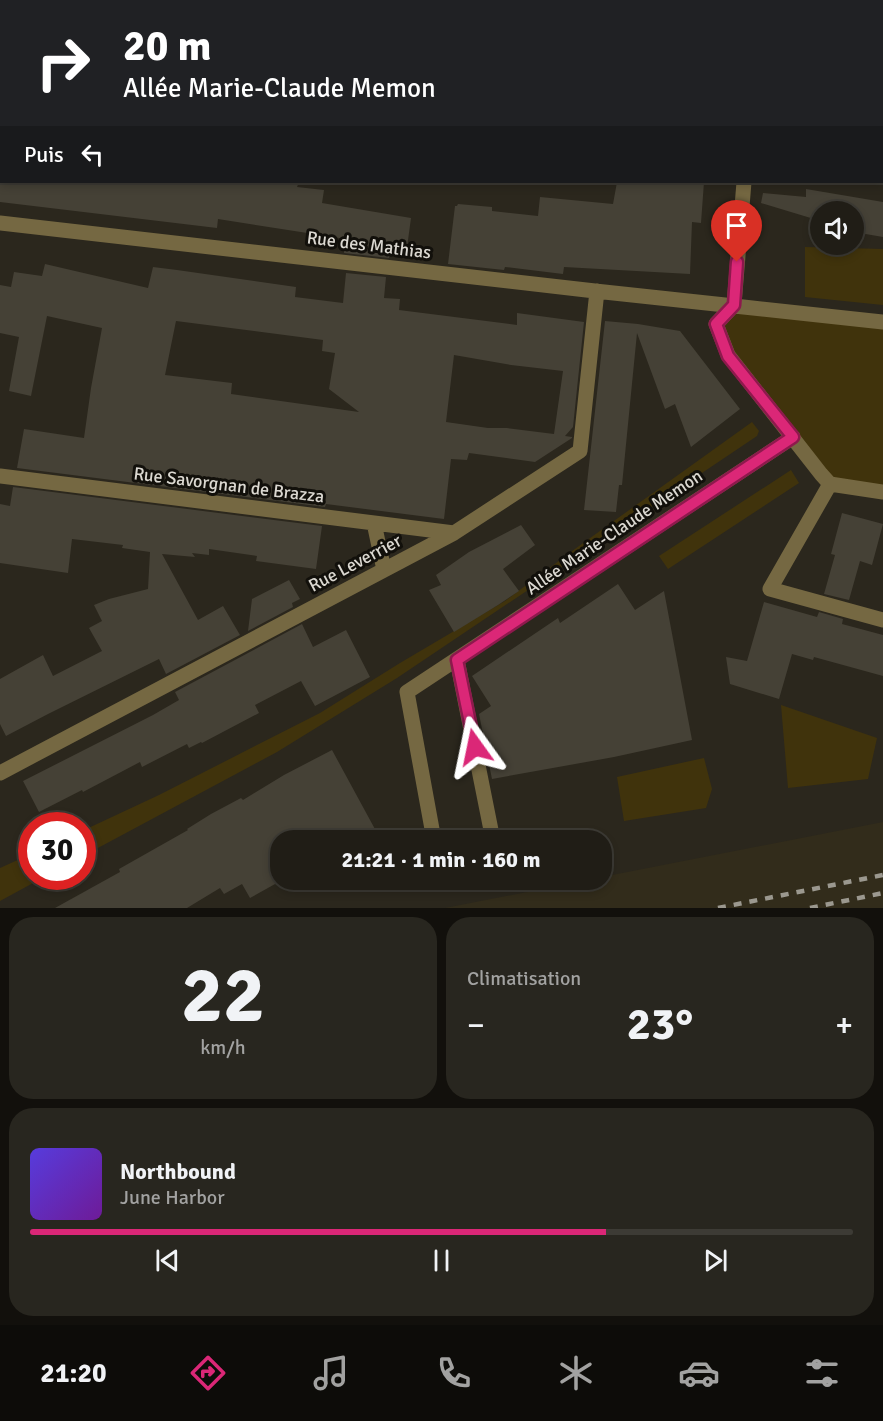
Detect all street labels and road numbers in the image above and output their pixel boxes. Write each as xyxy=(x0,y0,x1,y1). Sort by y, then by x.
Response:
street label: Rue des Mathias xyxy=(306,226,433,264)
street label: Rue Savorgnan de Brazza xyxy=(132,462,326,508)
street label: Allée Marie-Claude Memon xyxy=(521,465,707,599)
street label: Rue Leverrier xyxy=(305,529,405,597)

